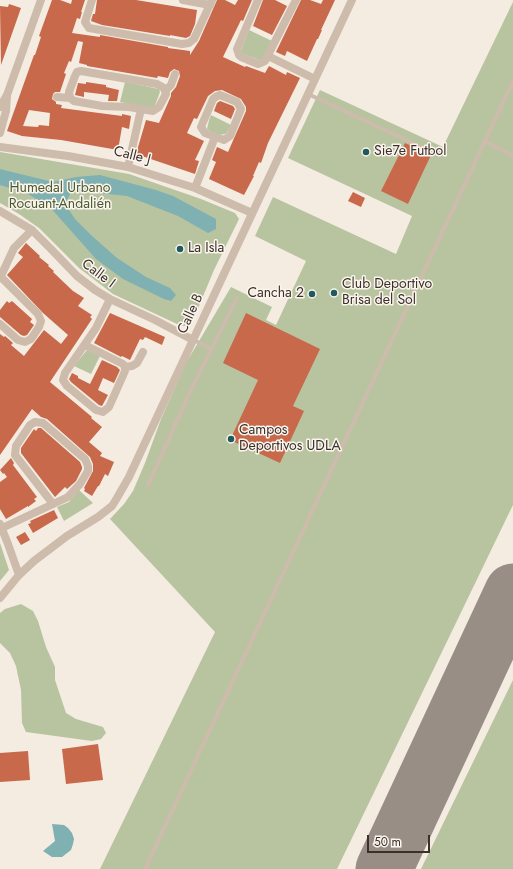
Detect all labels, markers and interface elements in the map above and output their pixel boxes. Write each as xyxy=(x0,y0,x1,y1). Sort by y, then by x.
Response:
street label: Calle J xyxy=(112,143,152,169)
place label: Sie7e Futbol xyxy=(374,144,446,160)
marker: Sie7e Futbol xyxy=(361,147,371,157)
park label: Humedal Urbano Rocuant-Andalién xyxy=(9,181,111,214)
place label: La Isla xyxy=(188,241,224,257)
marker: La Isla xyxy=(175,244,185,254)
street label: Calle I xyxy=(78,256,118,292)
place label: Club Deportivo Brisa del Sol xyxy=(342,277,432,310)
place label: Cancha 2 xyxy=(247,286,304,302)
marker: Club Deportivo Brisa del Sol xyxy=(329,288,339,298)
marker: Cancha 2 xyxy=(307,289,317,299)
street label: Calle B xyxy=(175,291,207,337)
place label: Campos Deportivos UDLA xyxy=(239,423,341,456)
marker: Campos Deportivos UDLA xyxy=(226,434,236,444)
scale bar xyxy=(369,827,432,853)
text: 50 m xyxy=(374,833,401,851)

